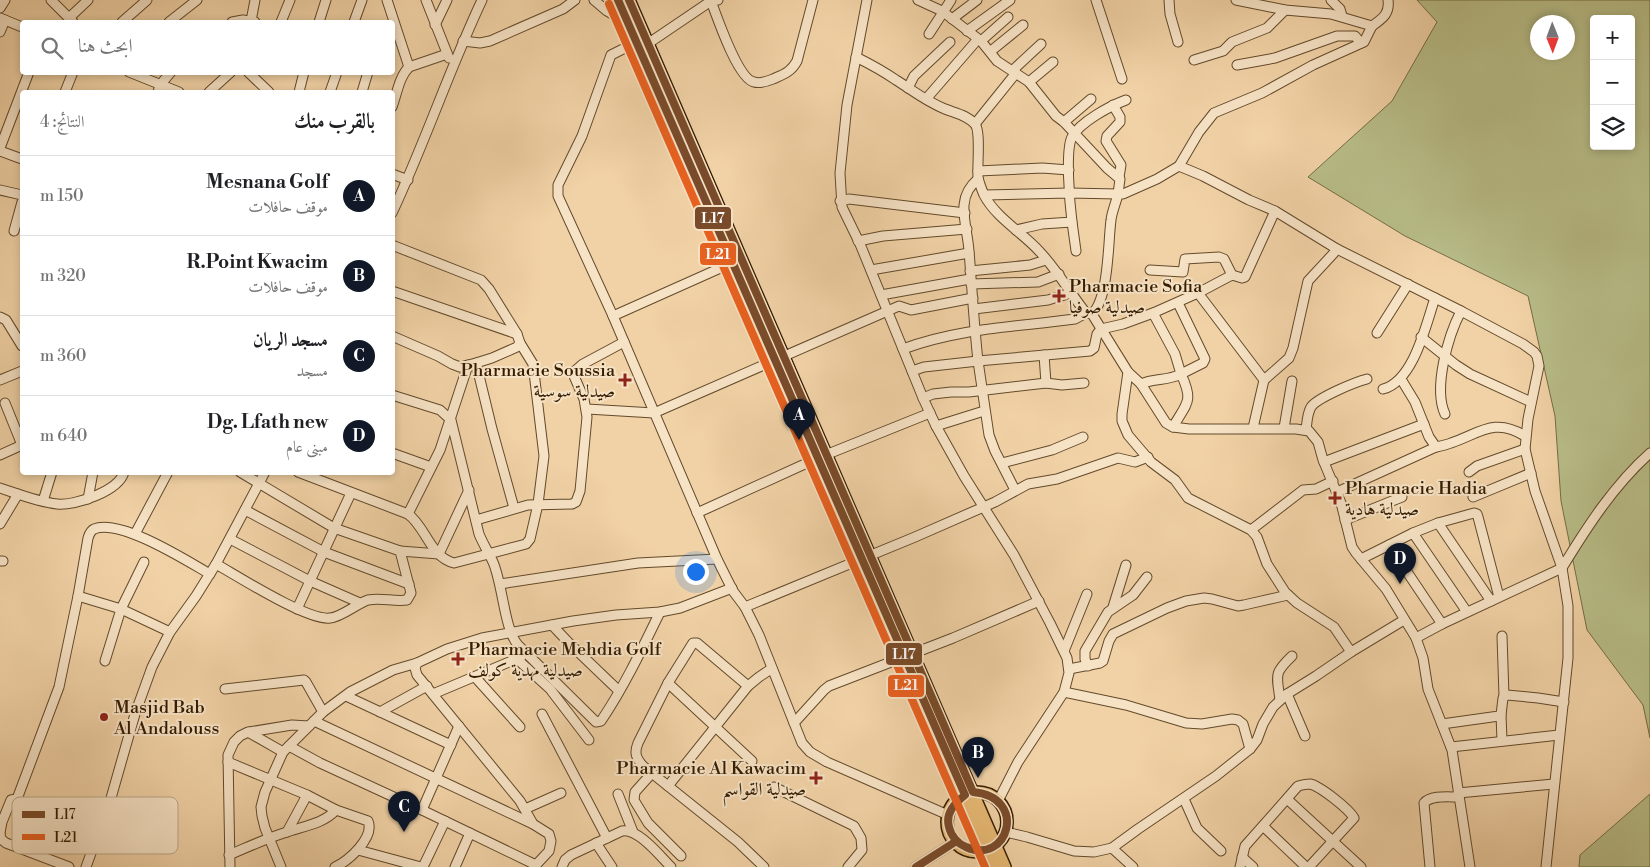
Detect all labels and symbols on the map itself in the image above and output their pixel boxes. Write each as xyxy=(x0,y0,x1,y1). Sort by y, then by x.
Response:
north arrow xyxy=(1530,15,1575,60)
line badge: L17 xyxy=(694,206,732,230)
text: L17 xyxy=(701,210,726,228)
line badge: L21 xyxy=(699,242,737,266)
text: L21 xyxy=(705,246,731,264)
place label: Pharmacie Sofia صيدلية صوفيا xyxy=(1069,275,1203,319)
marker: Pharmacie Sofia صيدلية صوفيا xyxy=(1053,290,1065,302)
place label: Pharmacie Soussia صيدلية سوسية xyxy=(460,359,616,403)
marker: Pharmacie Soussia صيدلية سوسية xyxy=(619,374,631,386)
pin: A xyxy=(783,399,815,440)
place label: Pharmacie Hadia صيدلية هادية xyxy=(1345,477,1488,521)
marker: Pharmacie Hadia صيدلية هادية xyxy=(1329,492,1341,504)
pin: D xyxy=(1384,543,1416,584)
your location xyxy=(683,559,709,585)
place label: Pharmacie Mehdia Golf صيدلية مهدية كولف xyxy=(468,638,662,682)
line badge: L17 xyxy=(885,642,923,666)
text: L17 xyxy=(892,646,917,664)
marker: Pharmacie Mehdia Golf صيدلية مهدية كولف xyxy=(452,653,464,665)
line badge: L21 xyxy=(887,674,925,698)
text: L21 xyxy=(893,677,919,695)
place label: Masjid Bab Al Andalouss xyxy=(113,696,219,740)
marker: Masjid Bab Al Andalouss xyxy=(98,711,110,723)
pin: B xyxy=(962,737,994,778)
place label: Pharmacie Al Kawacim صيدلية القواسم xyxy=(616,757,806,807)
marker: Pharmacie Al Kawacim صيدلية القواسم xyxy=(810,772,822,784)
pin: C xyxy=(388,791,420,832)
legend xyxy=(12,797,178,854)
text: L17 xyxy=(54,806,76,824)
text: L21 xyxy=(54,829,77,847)

